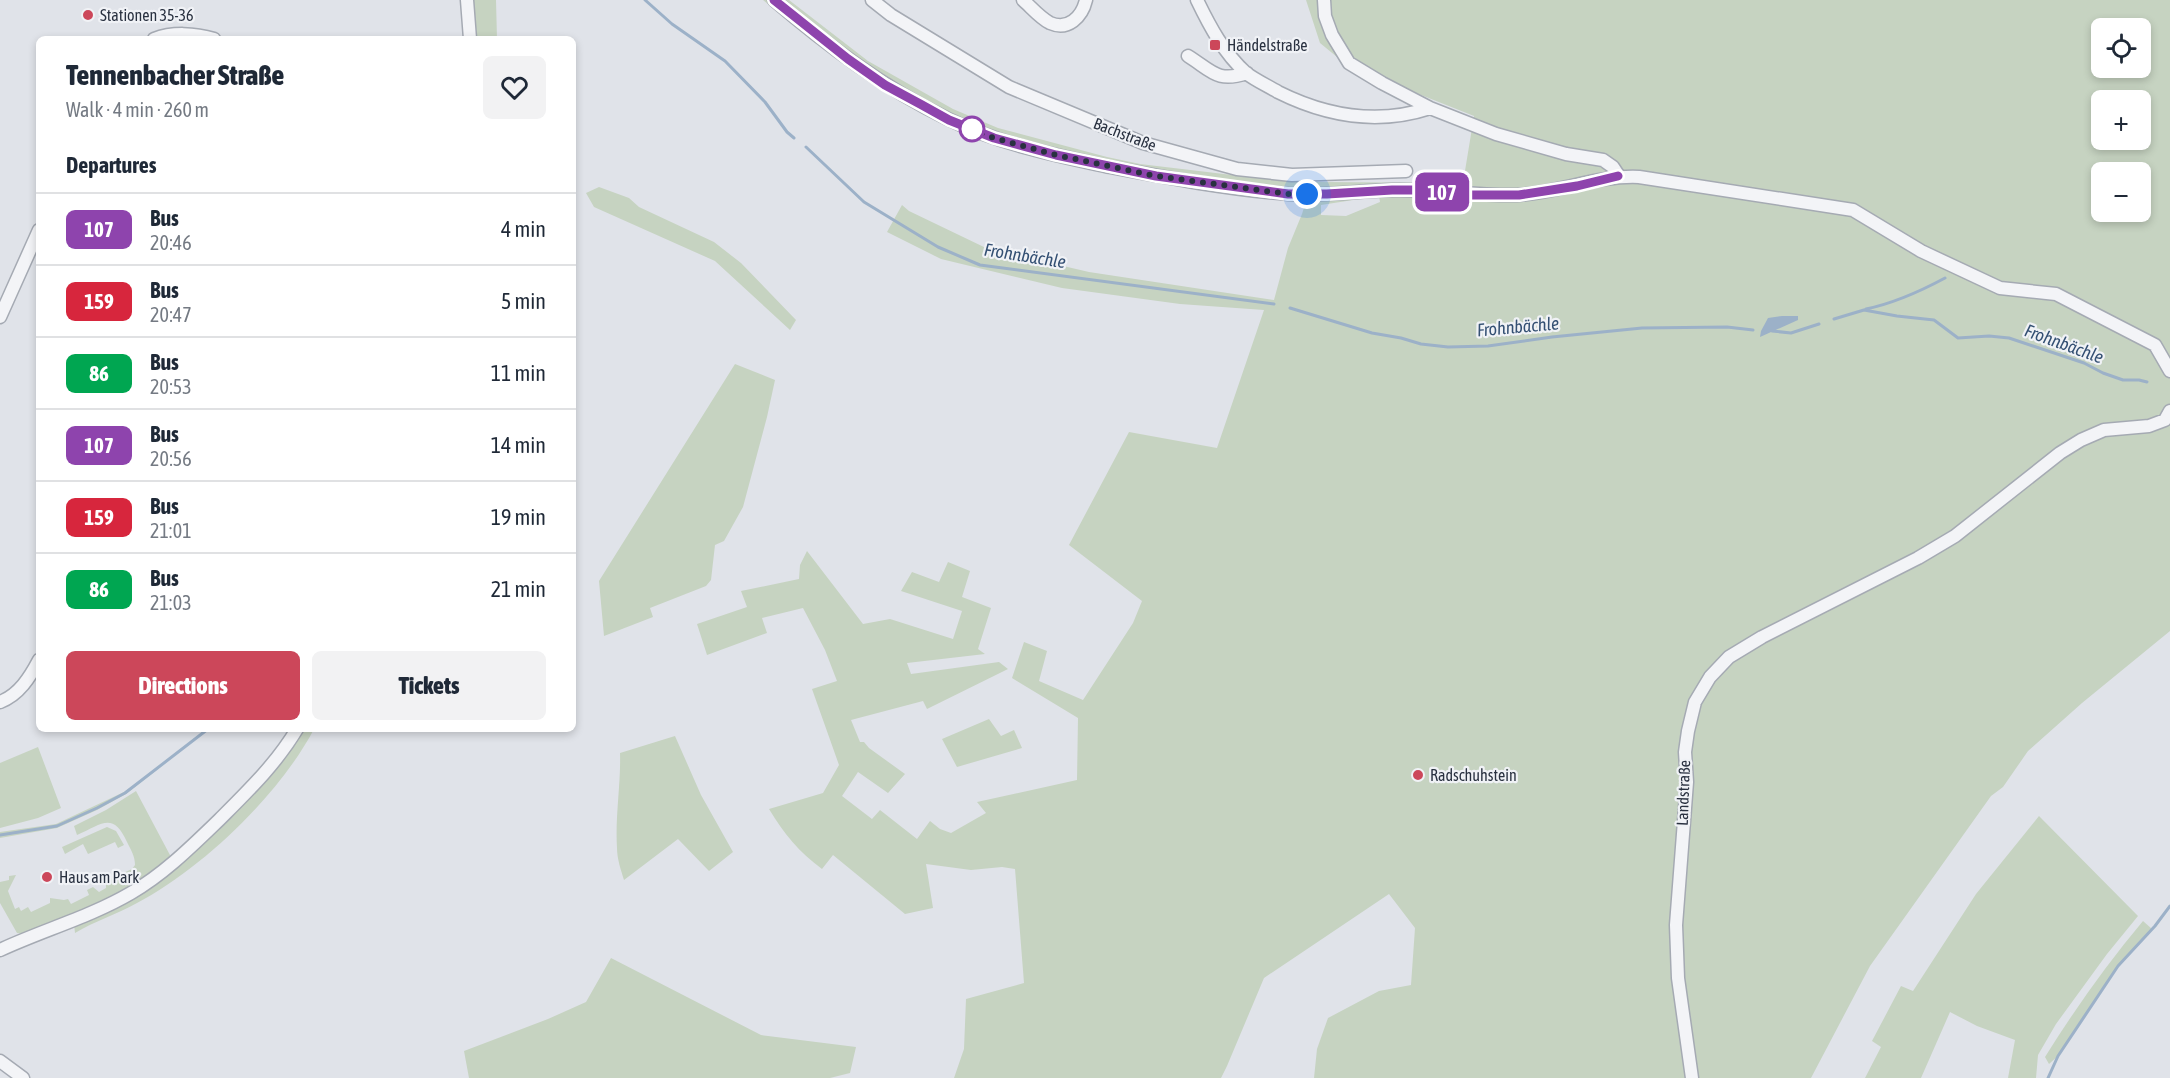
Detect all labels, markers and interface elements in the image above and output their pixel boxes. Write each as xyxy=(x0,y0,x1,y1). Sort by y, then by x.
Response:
place label: Stationen 35-36 xyxy=(100,6,194,24)
marker: Stationen 35-36 xyxy=(81,8,95,22)
map controls xyxy=(2091,18,2151,222)
button: locate xyxy=(2091,18,2151,78)
place label: Händelstraße xyxy=(1227,36,1307,54)
marker: Händelstraße xyxy=(1208,38,1222,52)
button: heart xyxy=(483,56,546,119)
text: Tennenbacher Straße xyxy=(66,59,284,91)
button: + xyxy=(2091,90,2151,150)
text: Walk · 4 min · 260 m xyxy=(66,98,209,121)
street label: Bachstraße xyxy=(1091,114,1159,154)
unlabelled marker xyxy=(959,116,985,142)
text: Departures xyxy=(66,152,156,178)
button: − xyxy=(2091,162,2151,222)
line badge: 107 xyxy=(1408,172,1476,212)
your location xyxy=(1292,179,1322,209)
text: 107 xyxy=(1427,180,1457,204)
text: Bus xyxy=(150,205,179,231)
text: 4 min xyxy=(501,216,546,242)
text: 107 xyxy=(84,217,114,241)
text: 20:46 xyxy=(150,231,192,254)
water label: Frohnbächle xyxy=(983,239,1067,272)
text: Bus xyxy=(150,277,179,303)
text: 5 min xyxy=(501,288,546,314)
text: 159 xyxy=(84,289,114,313)
text: 20:47 xyxy=(150,303,192,326)
water label: Frohnbächle xyxy=(1476,312,1560,341)
water label: Frohnbächle xyxy=(2022,320,2107,368)
text: Bus xyxy=(150,349,179,375)
text: 11 min xyxy=(491,360,546,386)
text: 86 xyxy=(89,361,109,385)
text: 20:53 xyxy=(150,375,192,398)
text: Bus xyxy=(150,421,179,447)
text: 14 min xyxy=(491,432,546,458)
text: 107 xyxy=(84,433,114,457)
text: 20:56 xyxy=(150,447,192,470)
text: Bus xyxy=(150,493,179,519)
text: 19 min xyxy=(491,504,546,530)
text: 159 xyxy=(84,505,114,529)
text: 21:01 xyxy=(150,519,192,542)
text: Bus xyxy=(150,565,179,591)
text: 21 min xyxy=(491,576,546,602)
text: 86 xyxy=(89,577,109,601)
text: 21:03 xyxy=(150,591,192,614)
button: Directions xyxy=(66,651,300,720)
button: Tickets xyxy=(312,651,546,720)
street label: Landstraße xyxy=(1673,760,1693,826)
place label: Radschuhstein xyxy=(1430,766,1517,784)
marker: Radschuhstein xyxy=(1411,768,1425,782)
place label: Haus am Park xyxy=(59,868,139,886)
marker: Haus am Park xyxy=(40,870,54,884)

